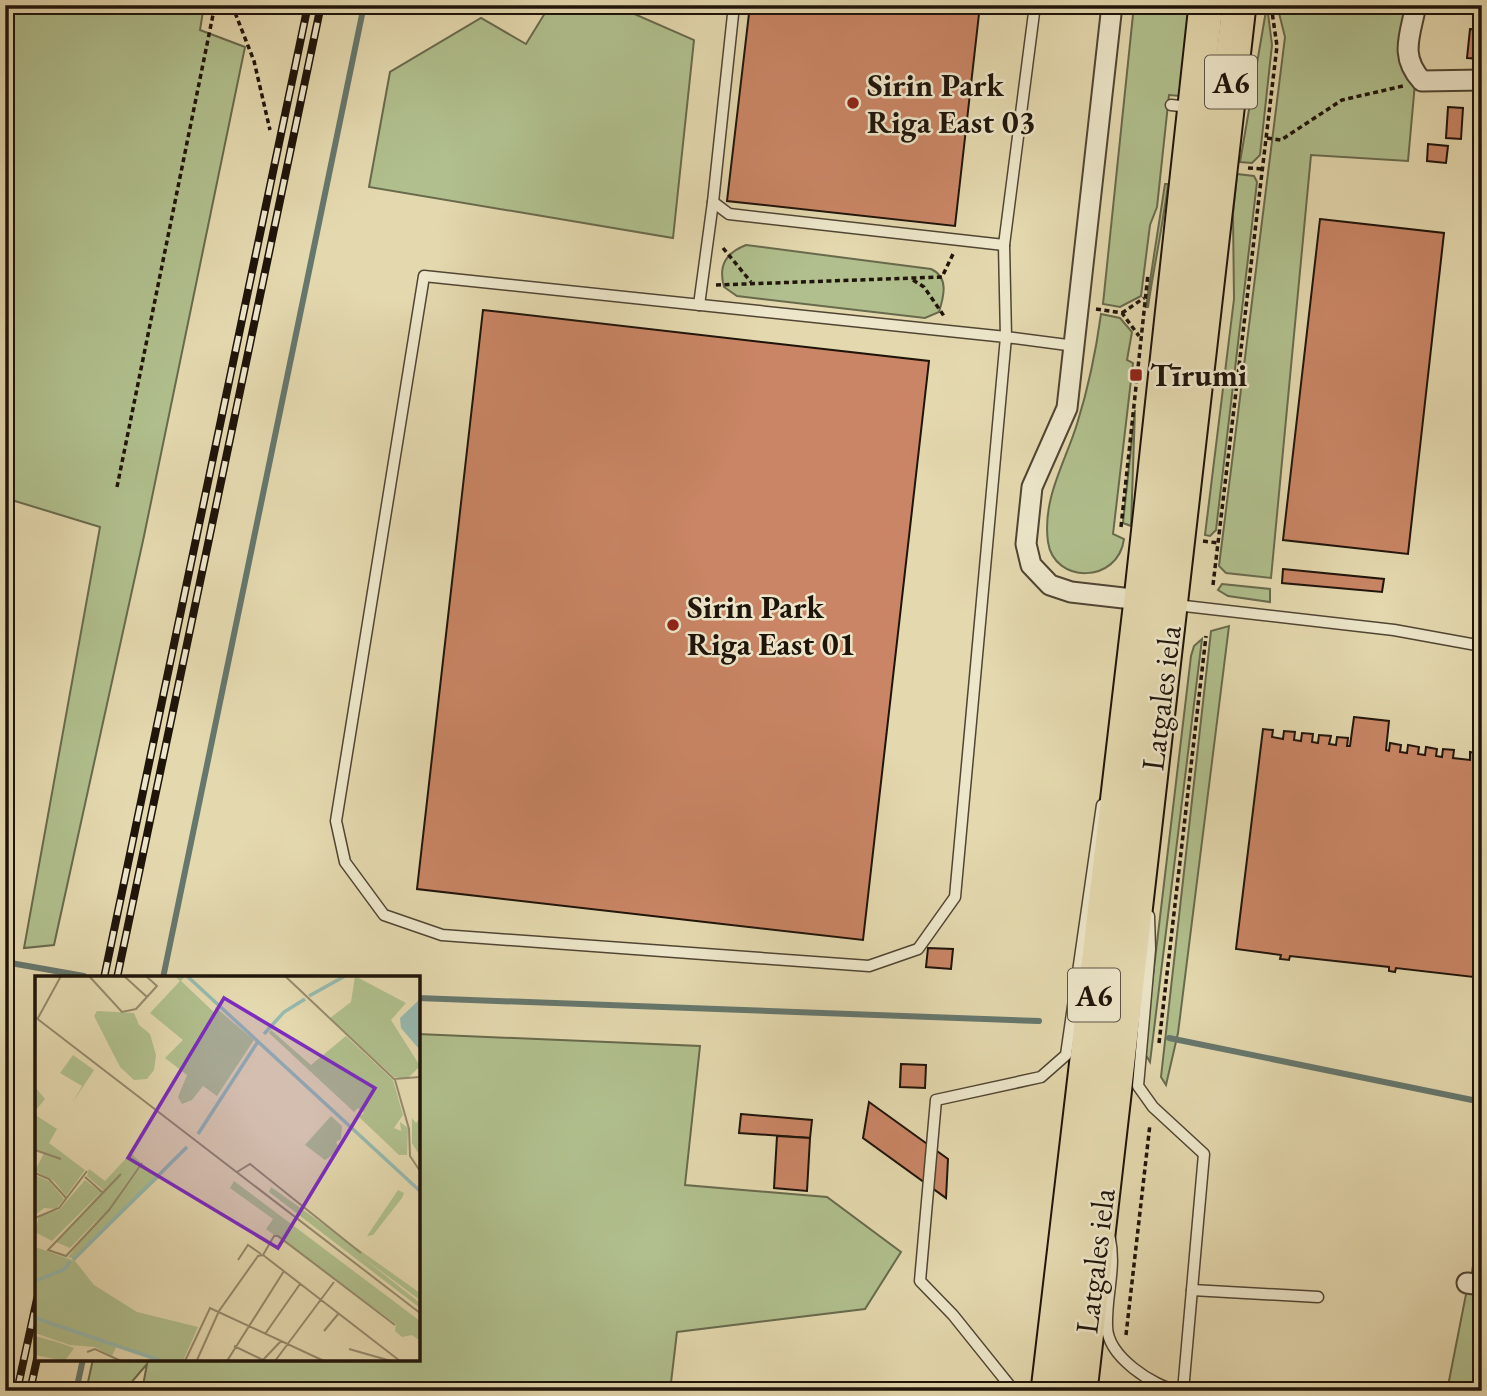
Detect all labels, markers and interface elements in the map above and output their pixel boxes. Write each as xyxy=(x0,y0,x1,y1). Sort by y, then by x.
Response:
road number: A6 xyxy=(1205,55,1257,108)
place label: Sirin Park Riga East 03 xyxy=(867,64,1036,143)
marker: Sirin Park Riga East 03 xyxy=(845,95,861,111)
place label: Tīrumi xyxy=(1150,354,1248,396)
marker: Tīrumi xyxy=(1128,367,1144,383)
place label: Sirin Park Riga East 01 xyxy=(687,586,856,665)
marker: Sirin Park Riga East 01 xyxy=(665,617,681,633)
street label: Latgales iela xyxy=(1131,623,1191,773)
road number: A6 xyxy=(1068,968,1120,1021)
inset map xyxy=(35,976,420,1361)
street label: Latgales iela xyxy=(1065,1186,1125,1336)

